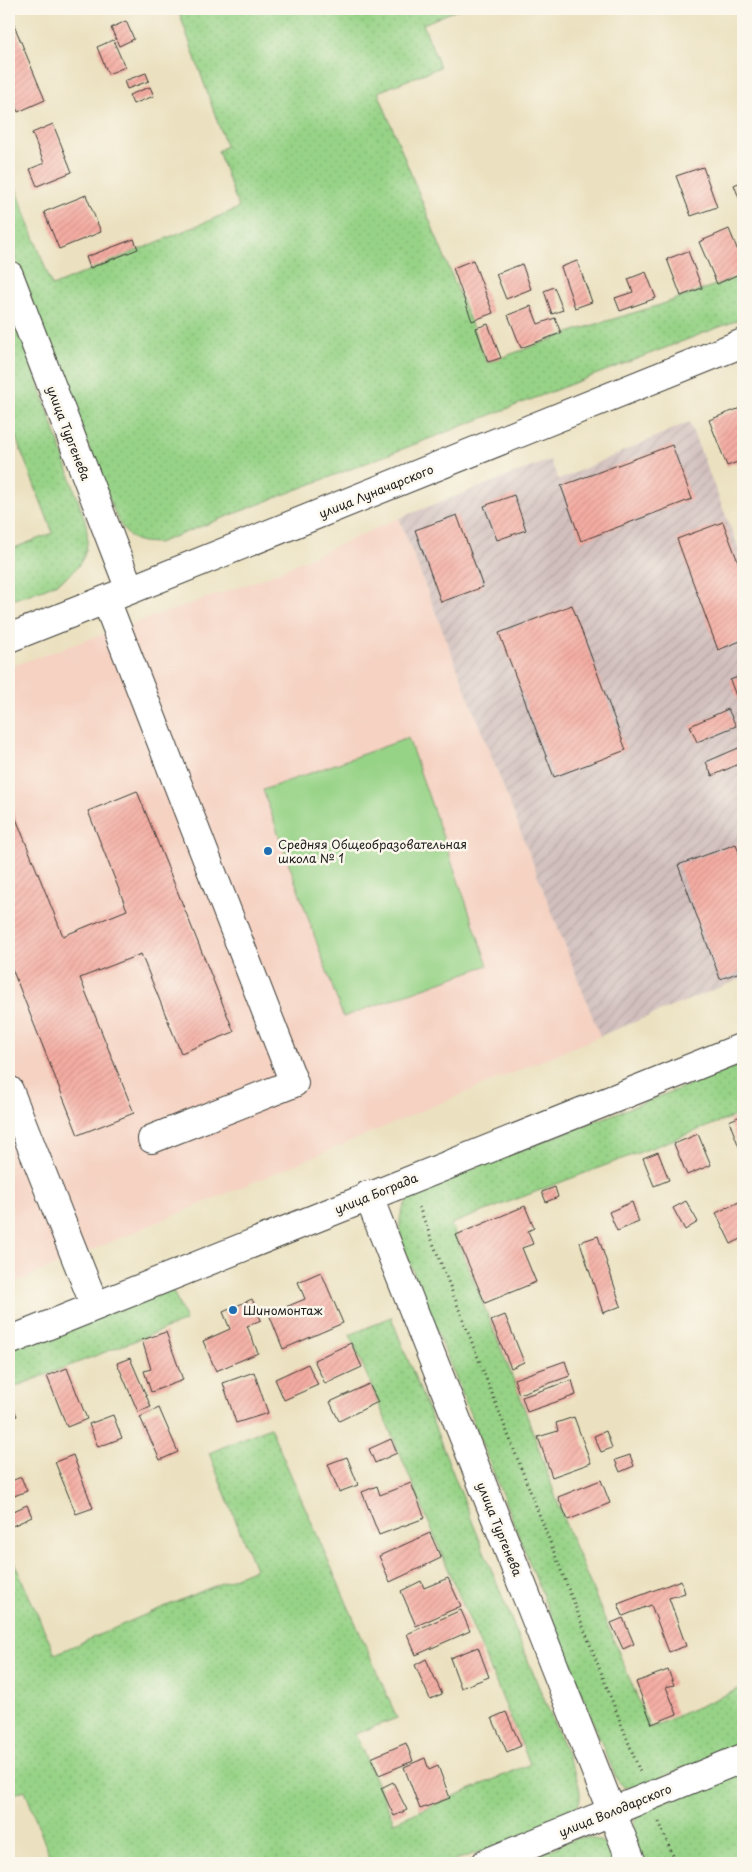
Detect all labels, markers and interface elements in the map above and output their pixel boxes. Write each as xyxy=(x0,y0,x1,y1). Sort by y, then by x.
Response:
street label: улица Тургенева xyxy=(43,383,96,483)
street label: улица Луначарского xyxy=(316,460,436,522)
place label: Средняя Общеобразовательная школа № 1 xyxy=(278,835,467,867)
marker: Средняя Общеобразовательная школа № 1 xyxy=(262,845,274,857)
street label: улица Бограда xyxy=(332,1168,421,1218)
place label: Шиномонтаж xyxy=(243,1301,323,1319)
marker: Шиномонтаж xyxy=(227,1304,239,1316)
street label: улица Тургенева xyxy=(473,1479,527,1579)
street label: улица Володарского xyxy=(556,1779,674,1841)

